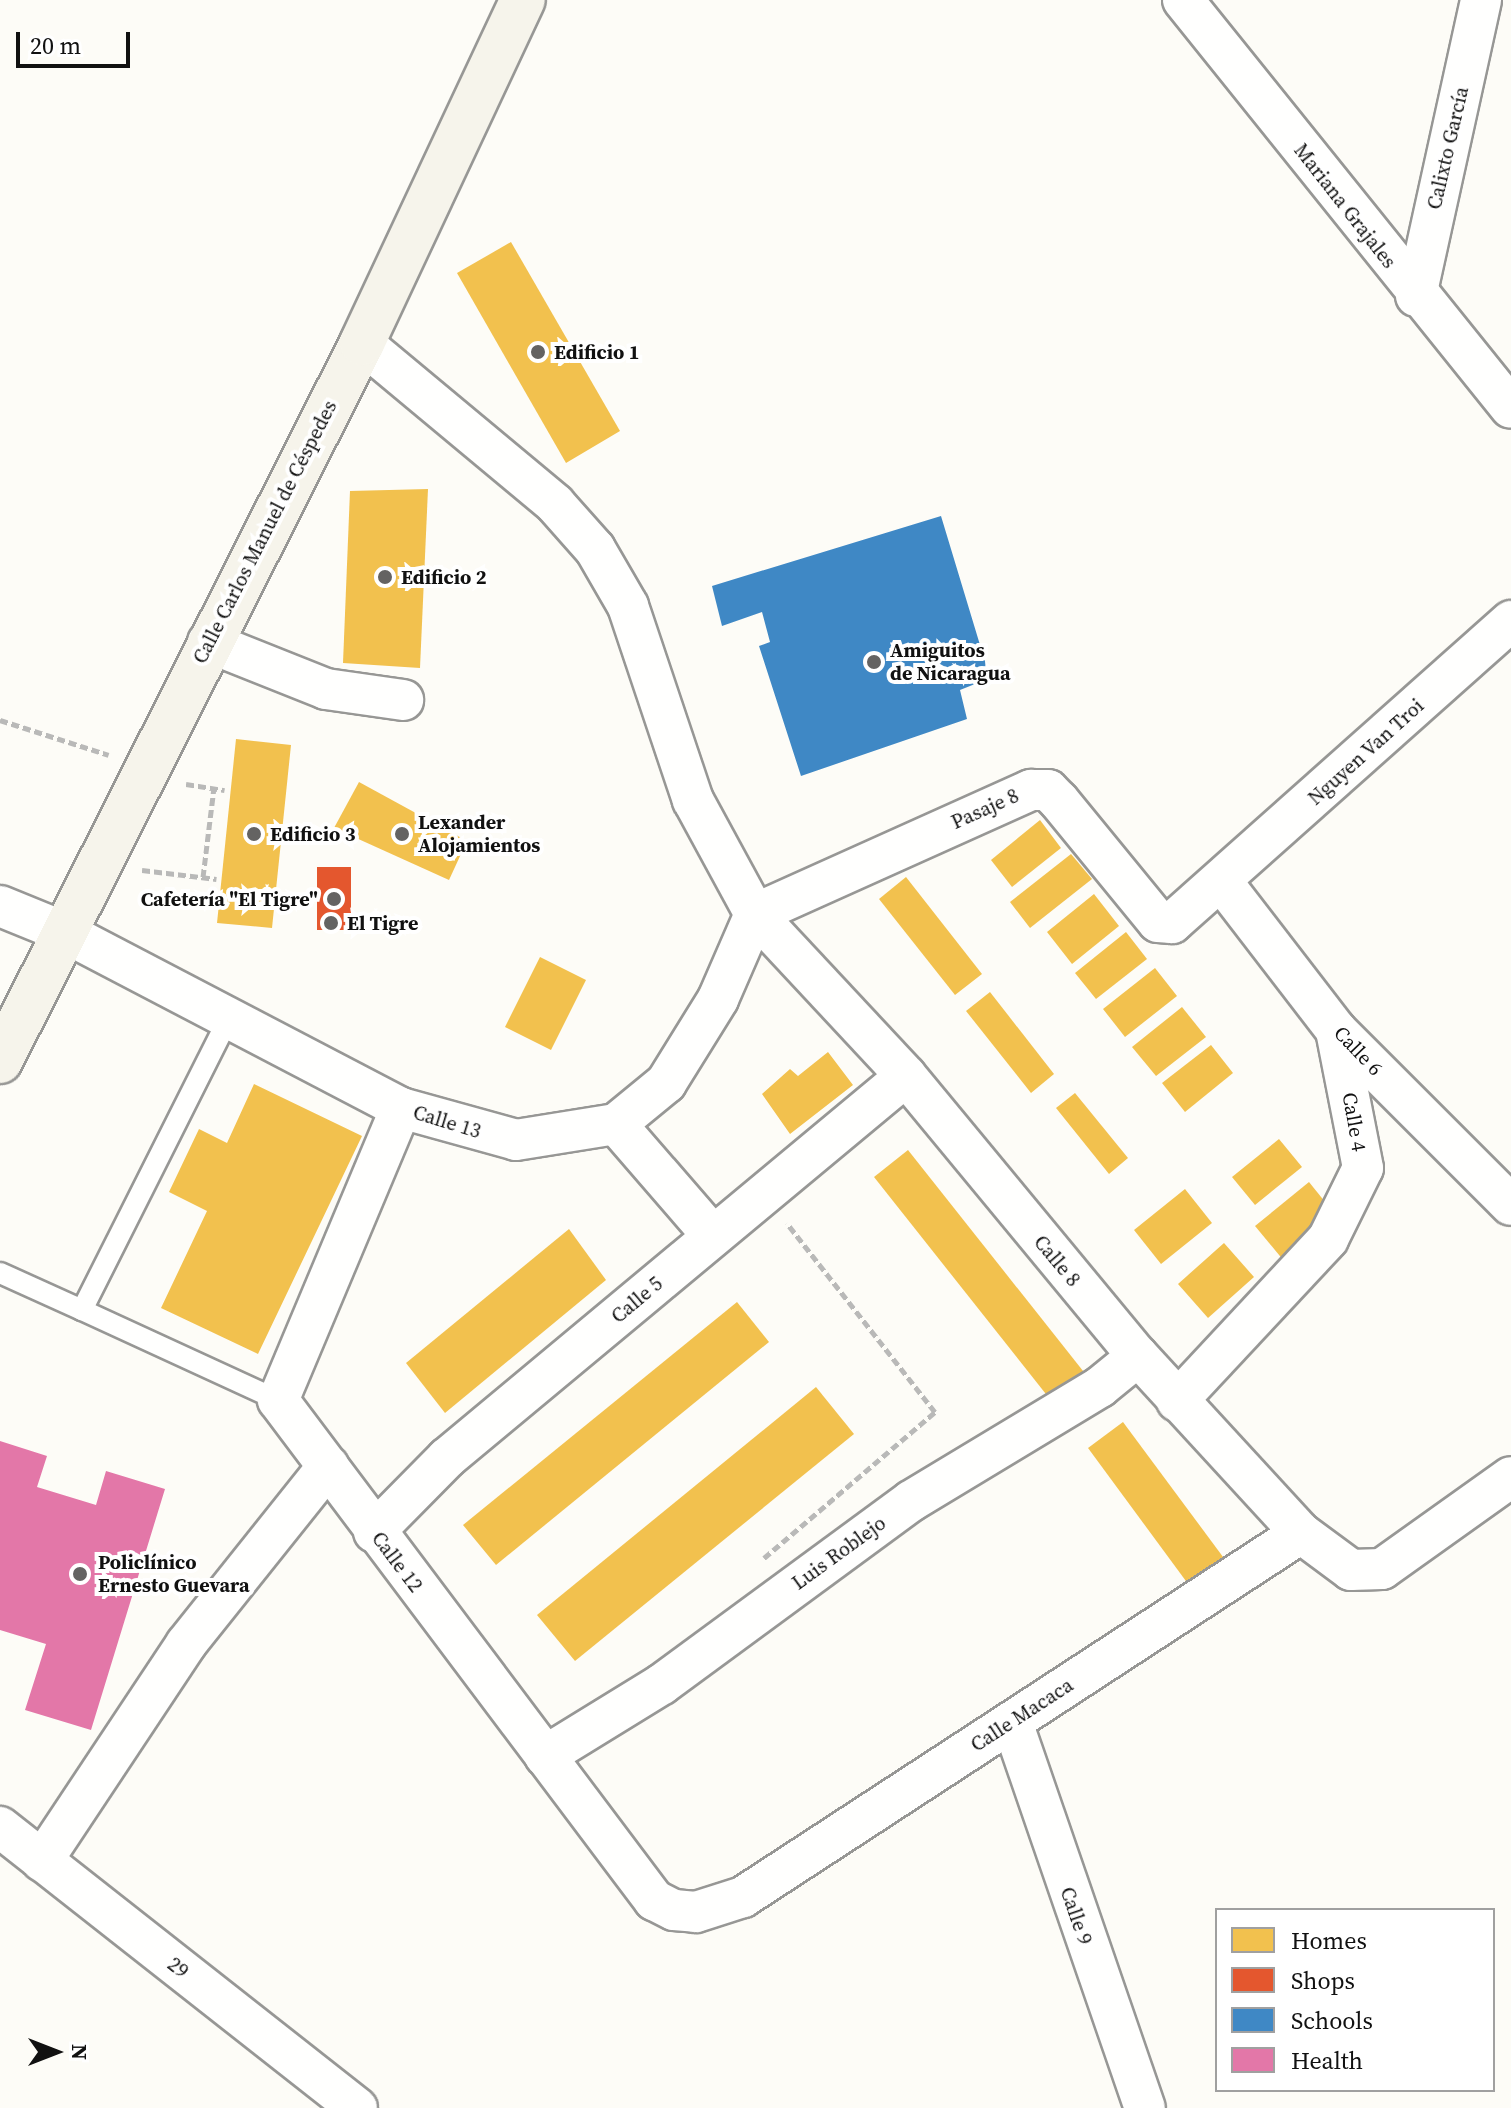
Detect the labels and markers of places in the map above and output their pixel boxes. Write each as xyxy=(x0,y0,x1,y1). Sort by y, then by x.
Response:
place label: Edificio 1 xyxy=(554,340,639,364)
marker: Edificio 1 xyxy=(529,343,547,361)
place label: Edificio 2 xyxy=(401,565,486,589)
marker: Edificio 2 xyxy=(376,568,394,586)
place label: Amiguitos de Nicaragua xyxy=(890,638,1011,685)
marker: Amiguitos de Nicaragua xyxy=(865,653,883,671)
place label: Lexander Alojamientos xyxy=(418,810,540,857)
place label: Edificio 3 xyxy=(270,822,355,846)
marker: Edificio 3 xyxy=(245,825,263,843)
marker: Lexander Alojamientos xyxy=(393,825,411,843)
place label: Cafetería "El Tigre" xyxy=(141,887,318,911)
marker: Cafetería "El Tigre" xyxy=(325,890,343,908)
place label: El Tigre xyxy=(347,911,419,935)
marker: El Tigre xyxy=(322,914,340,932)
place label: Policlínico Ernesto Guevara xyxy=(98,1550,250,1597)
marker: Policlínico Ernesto Guevara xyxy=(69,1563,91,1585)

